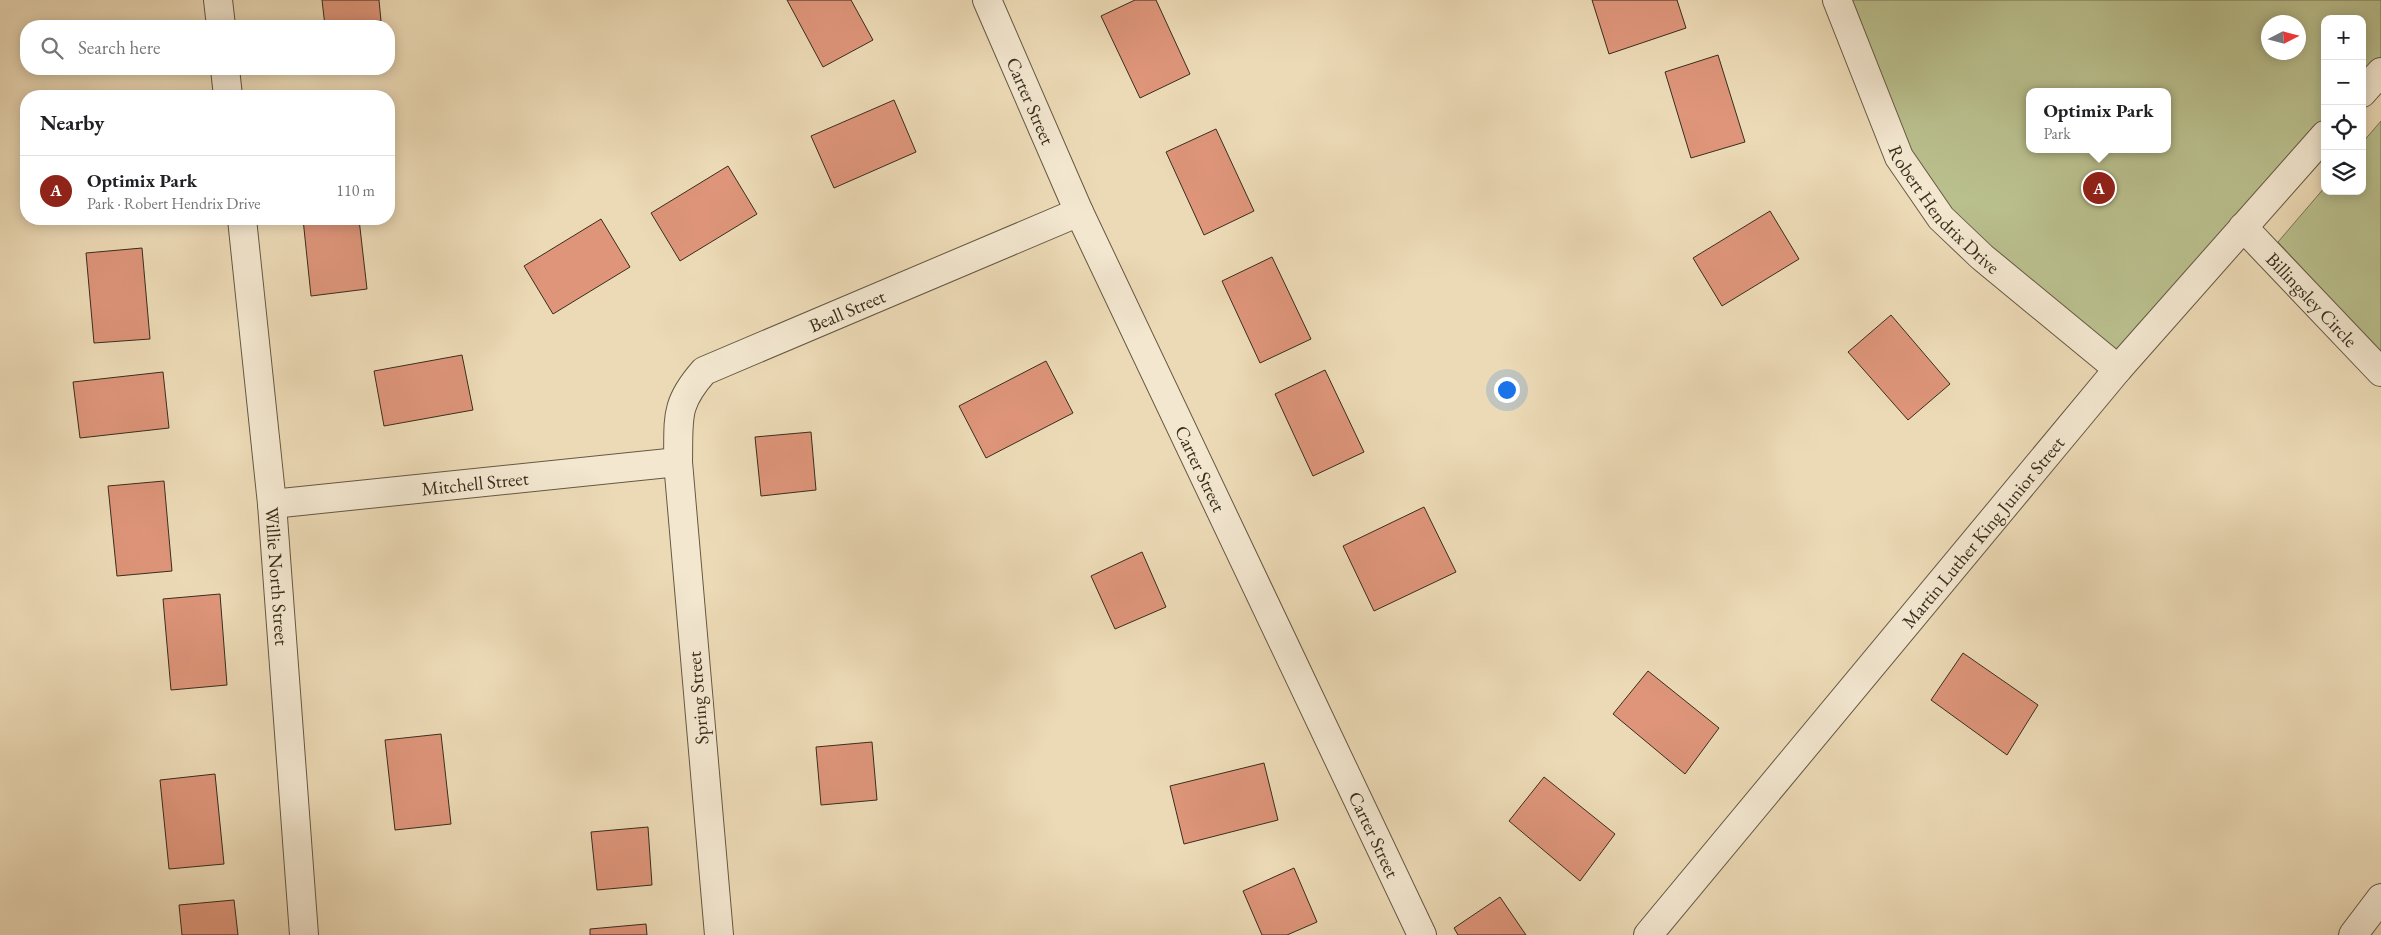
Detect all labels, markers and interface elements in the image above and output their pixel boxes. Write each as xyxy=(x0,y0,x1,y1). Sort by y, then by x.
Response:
north arrow xyxy=(2261,15,2306,60)
map controls xyxy=(2321,15,2366,195)
button: + xyxy=(2321,15,2366,60)
search box xyxy=(20,20,395,75)
icon: search xyxy=(38,34,66,62)
text: Search here xyxy=(78,35,160,60)
street label: Carter Street xyxy=(1001,53,1061,148)
button: − xyxy=(2321,60,2366,105)
popup xyxy=(2026,88,2171,153)
text: Optimix Park xyxy=(2043,98,2154,123)
button: locate xyxy=(2321,105,2366,150)
text: Nearby xyxy=(40,109,104,136)
text: Park xyxy=(2043,123,2071,144)
street label: Robert Hendrix Drive xyxy=(1883,141,2005,279)
button: layers xyxy=(2321,150,2366,195)
text: Optimix Park xyxy=(87,168,197,193)
pin: A xyxy=(2083,169,2115,207)
text: A xyxy=(50,180,62,201)
text: 110 m xyxy=(336,180,375,201)
text: Park · Robert Hendrix Drive xyxy=(87,193,261,214)
street label: Billingsley Circle xyxy=(2261,246,2363,352)
street label: Beall Street xyxy=(805,283,889,338)
your location xyxy=(1494,377,1520,403)
street label: Carter Street xyxy=(1170,421,1232,516)
street label: Martin Luther King Junior Street xyxy=(1896,431,2070,633)
street label: Mitchell Street xyxy=(420,465,530,501)
street label: Willie North Street xyxy=(260,506,295,646)
street label: Spring Street xyxy=(681,650,715,746)
street label: Carter Street xyxy=(1343,787,1405,882)

